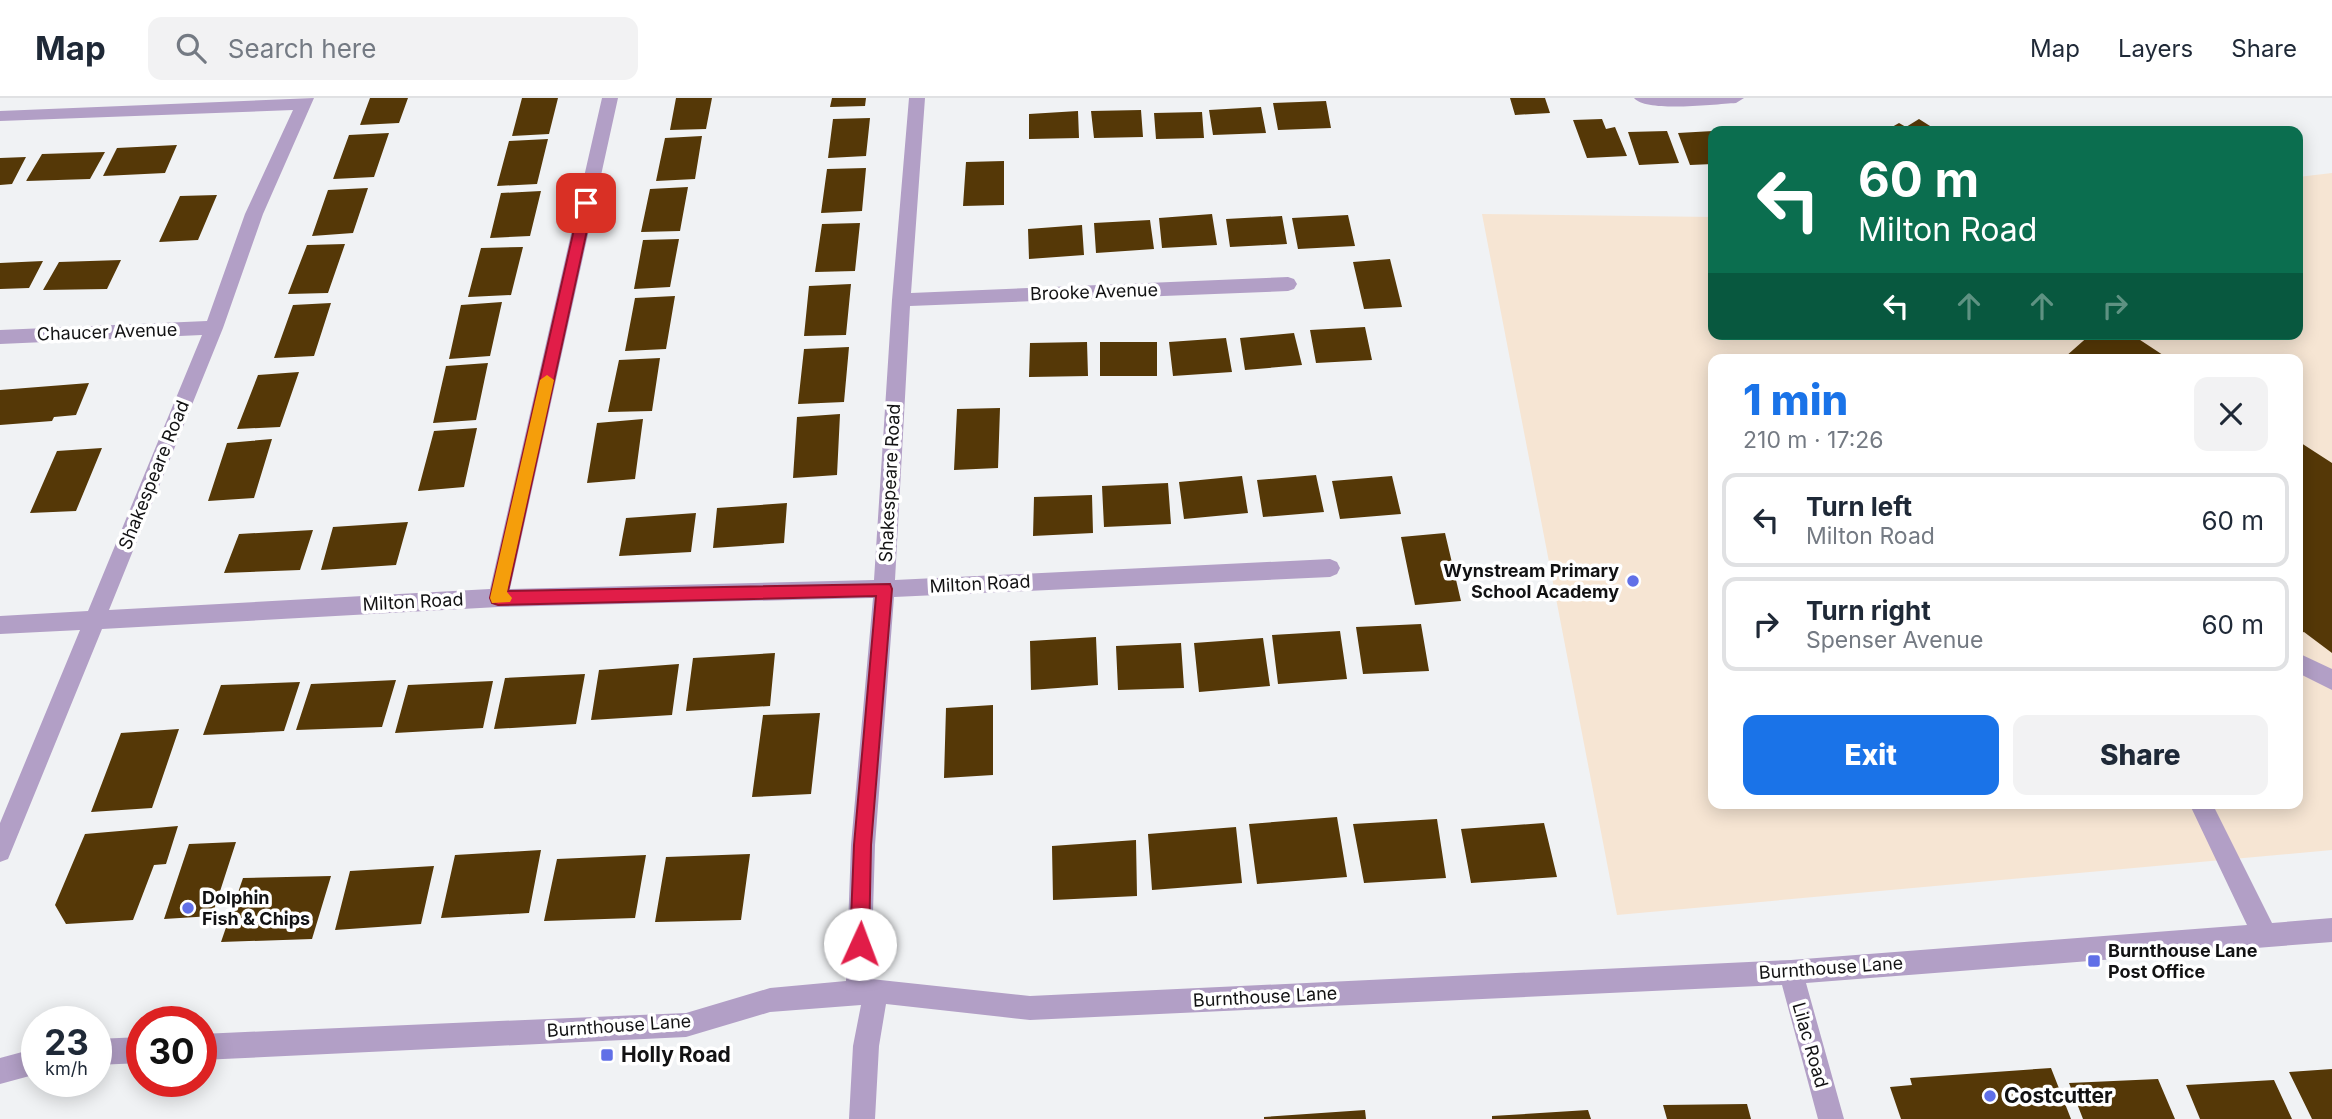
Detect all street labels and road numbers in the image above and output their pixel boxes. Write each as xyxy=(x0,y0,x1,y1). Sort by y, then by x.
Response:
street label: Brooke Avenue xyxy=(1030,279,1158,304)
street label: Chaucer Avenue xyxy=(36,319,178,344)
street label: Shakespeare Road xyxy=(114,397,193,552)
street label: Shakespeare Road xyxy=(875,403,904,563)
street label: Milton Road xyxy=(929,570,1031,597)
street label: Milton Road xyxy=(362,588,464,615)
street label: Burnthouse Lane xyxy=(1758,952,1904,983)
street label: Burnthouse Lane xyxy=(1192,982,1338,1011)
street label: Lilac Road xyxy=(1788,1000,1833,1090)
street label: Burnthouse Lane xyxy=(546,1010,692,1041)

